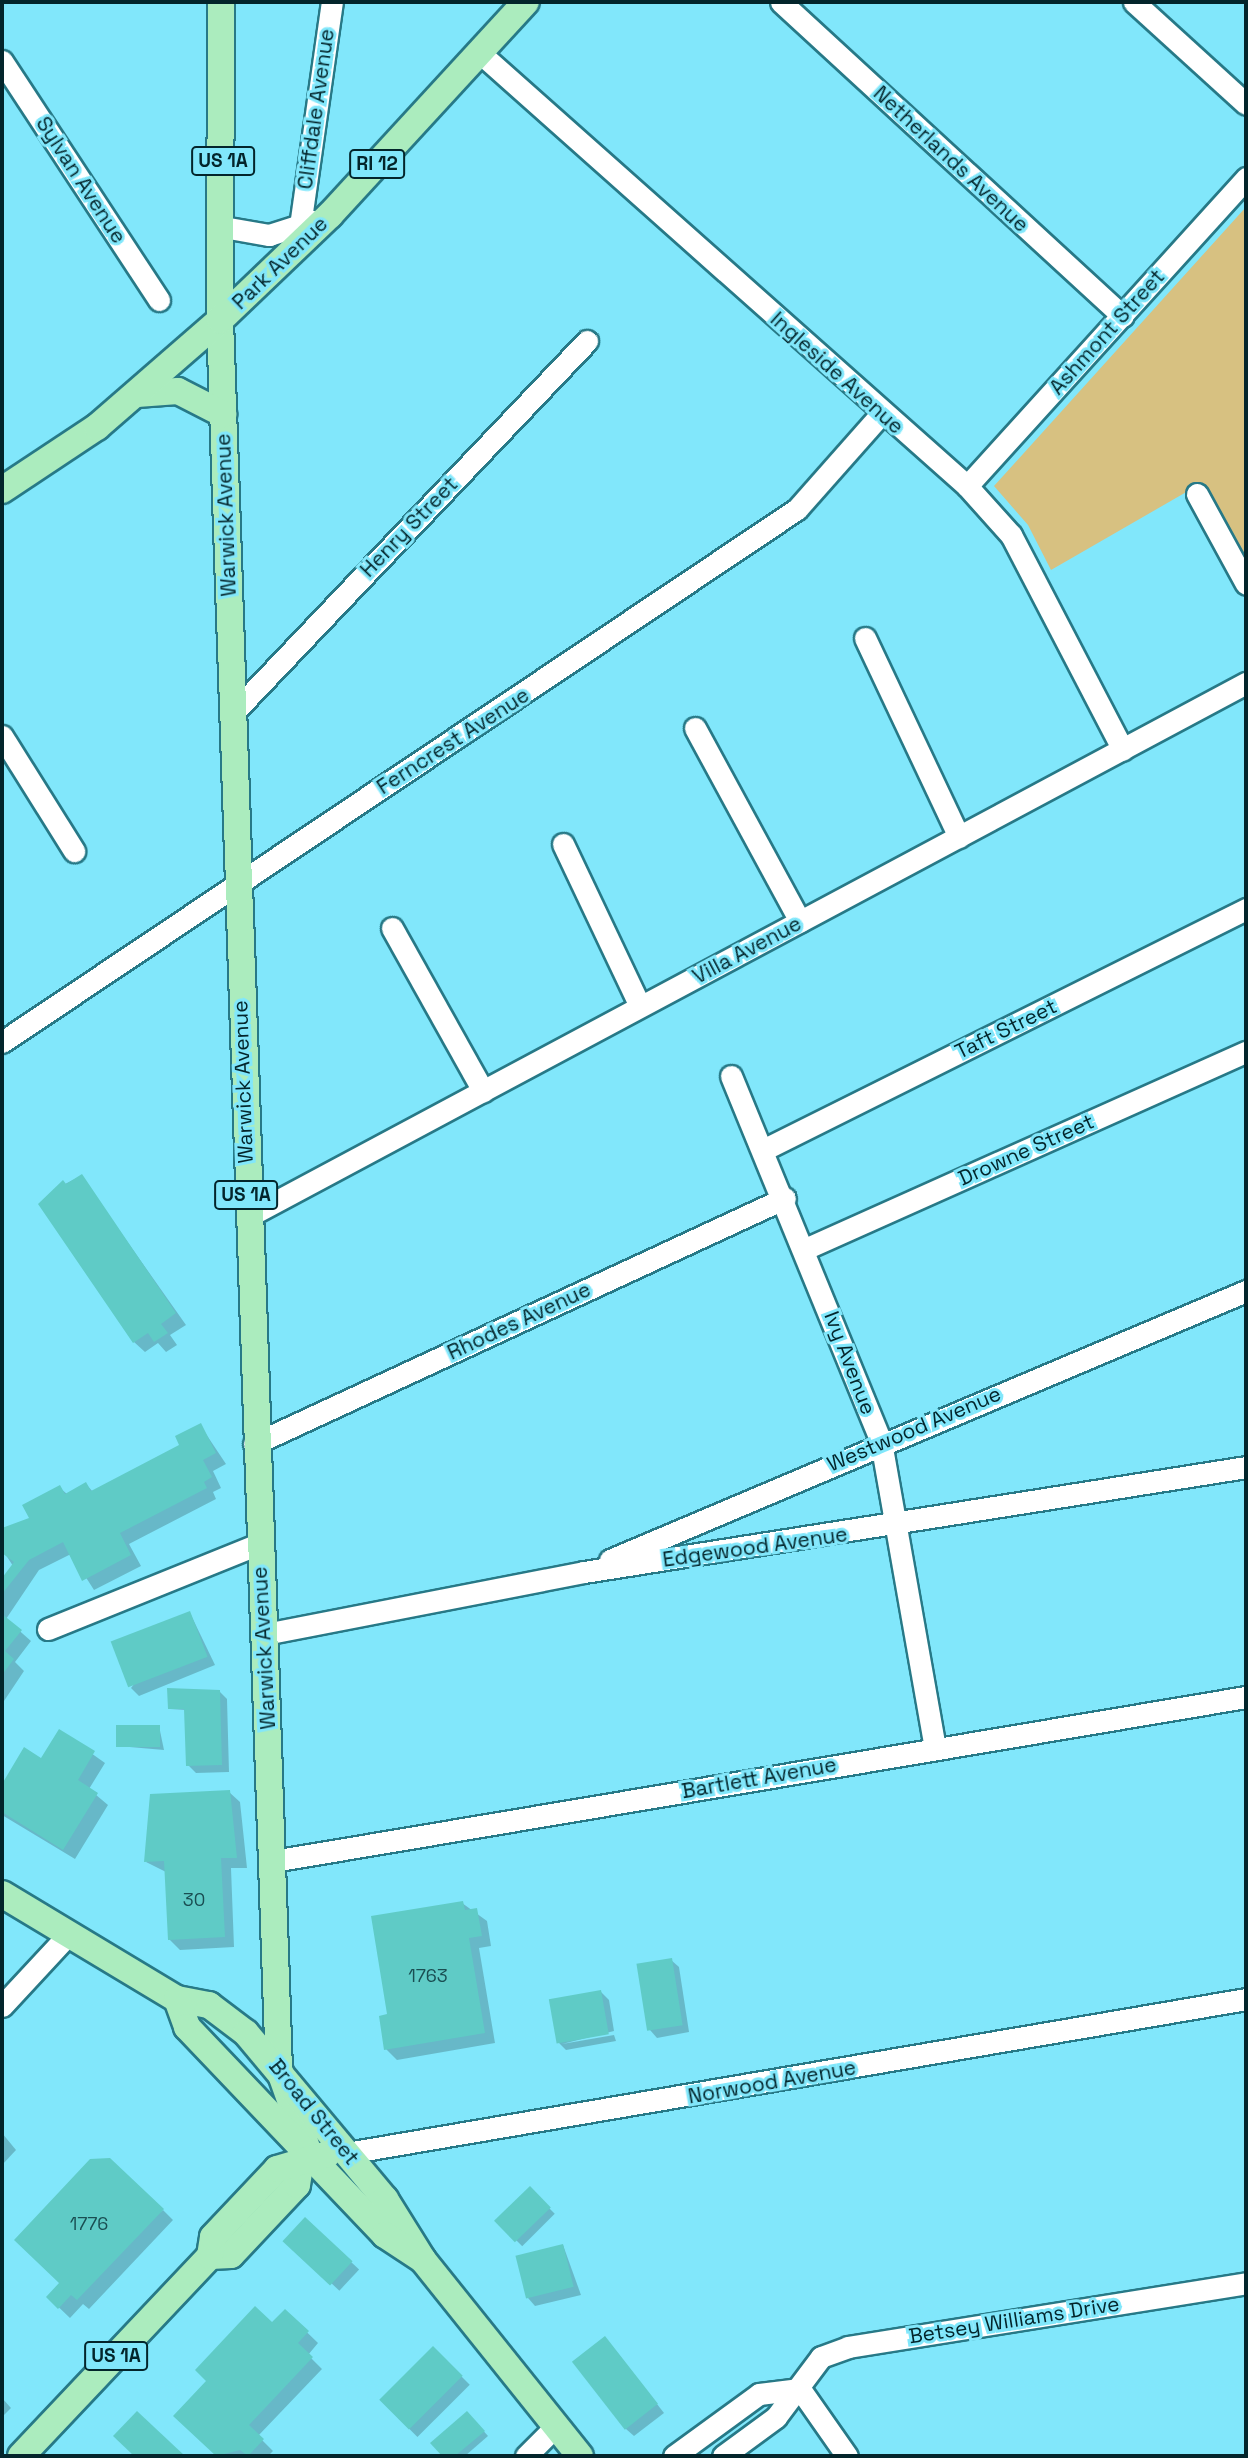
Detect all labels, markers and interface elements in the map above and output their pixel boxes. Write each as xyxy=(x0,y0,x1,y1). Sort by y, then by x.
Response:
street label: Cliffdale Avenue xyxy=(292,27,340,191)
street label: Netherlands Avenue xyxy=(868,81,1034,237)
street label: Sylvan Avenue xyxy=(31,112,131,248)
road number: US 1A xyxy=(190,146,256,176)
road number: RI 12 xyxy=(349,148,405,180)
street label: Park Avenue xyxy=(227,211,333,315)
street label: Ashmont Street xyxy=(1044,264,1170,400)
street label: Ingleside Avenue xyxy=(765,306,909,440)
street label: Warwick Avenue xyxy=(211,433,241,597)
street label: Henry Street xyxy=(355,472,463,582)
street label: Ferncrest Avenue xyxy=(372,682,534,800)
street label: Villa Avenue xyxy=(688,911,806,989)
street label: Taft Street xyxy=(951,994,1061,1064)
street label: Warwick Avenue xyxy=(228,1000,258,1164)
street label: Drowne Street xyxy=(954,1109,1098,1191)
road number: US 1A xyxy=(213,1180,279,1210)
street label: Rhodes Avenue xyxy=(443,1277,595,1365)
street label: Ivy Avenue xyxy=(819,1308,881,1418)
street label: Westwood Avenue xyxy=(823,1381,1005,1477)
street label: Edgewood Avenue xyxy=(661,1522,849,1572)
street label: Warwick Avenue xyxy=(247,1566,281,1730)
street label: Bartlett Avenue xyxy=(679,1752,839,1804)
house number: 30 xyxy=(183,1889,205,1911)
house number: 1763 xyxy=(408,1965,448,1987)
street label: Broad Street xyxy=(264,2054,364,2170)
street label: Norwood Avenue xyxy=(686,2055,858,2109)
house number: 1776 xyxy=(70,2213,108,2235)
street label: Betsey Williams Drive xyxy=(907,2291,1121,2349)
road number: US 1A xyxy=(83,2340,149,2372)

